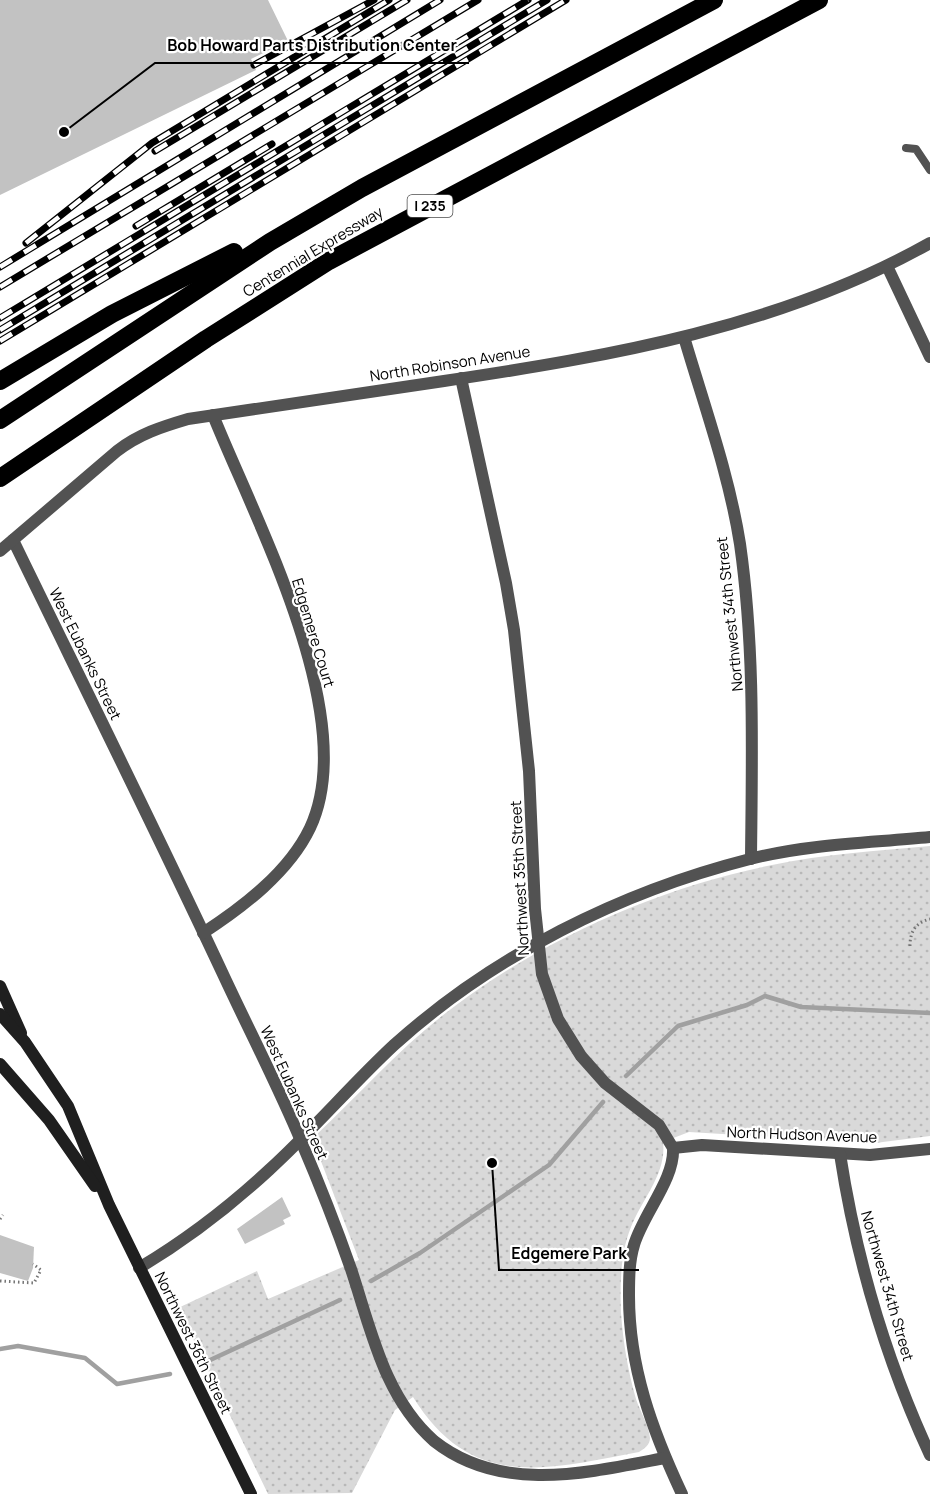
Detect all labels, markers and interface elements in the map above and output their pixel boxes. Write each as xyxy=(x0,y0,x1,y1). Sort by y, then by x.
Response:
callout: Bob Howard Parts Distribution Center xyxy=(155,29,469,63)
text: Bob Howard Parts Distribution Center xyxy=(167,34,457,56)
road number: I 235 xyxy=(408,195,452,217)
street label: Centennial Expressway xyxy=(239,201,387,302)
street label: North Robinson Avenue xyxy=(368,340,532,387)
street label: Northwest 34th Street xyxy=(711,536,748,692)
street label: Edgemere Court xyxy=(287,576,340,690)
street label: West Eubanks Street xyxy=(44,584,127,723)
street label: Northwest 35th Street xyxy=(505,800,534,956)
street label: West Eubanks Street xyxy=(255,1022,333,1163)
street label: North Hudson Avenue xyxy=(726,1121,878,1148)
street label: Northwest 34th Street xyxy=(856,1208,919,1363)
callout: Edgemere Park xyxy=(499,1236,639,1270)
text: Edgemere Park xyxy=(511,1242,627,1264)
street label: Northwest 36th Street xyxy=(150,1268,237,1417)

